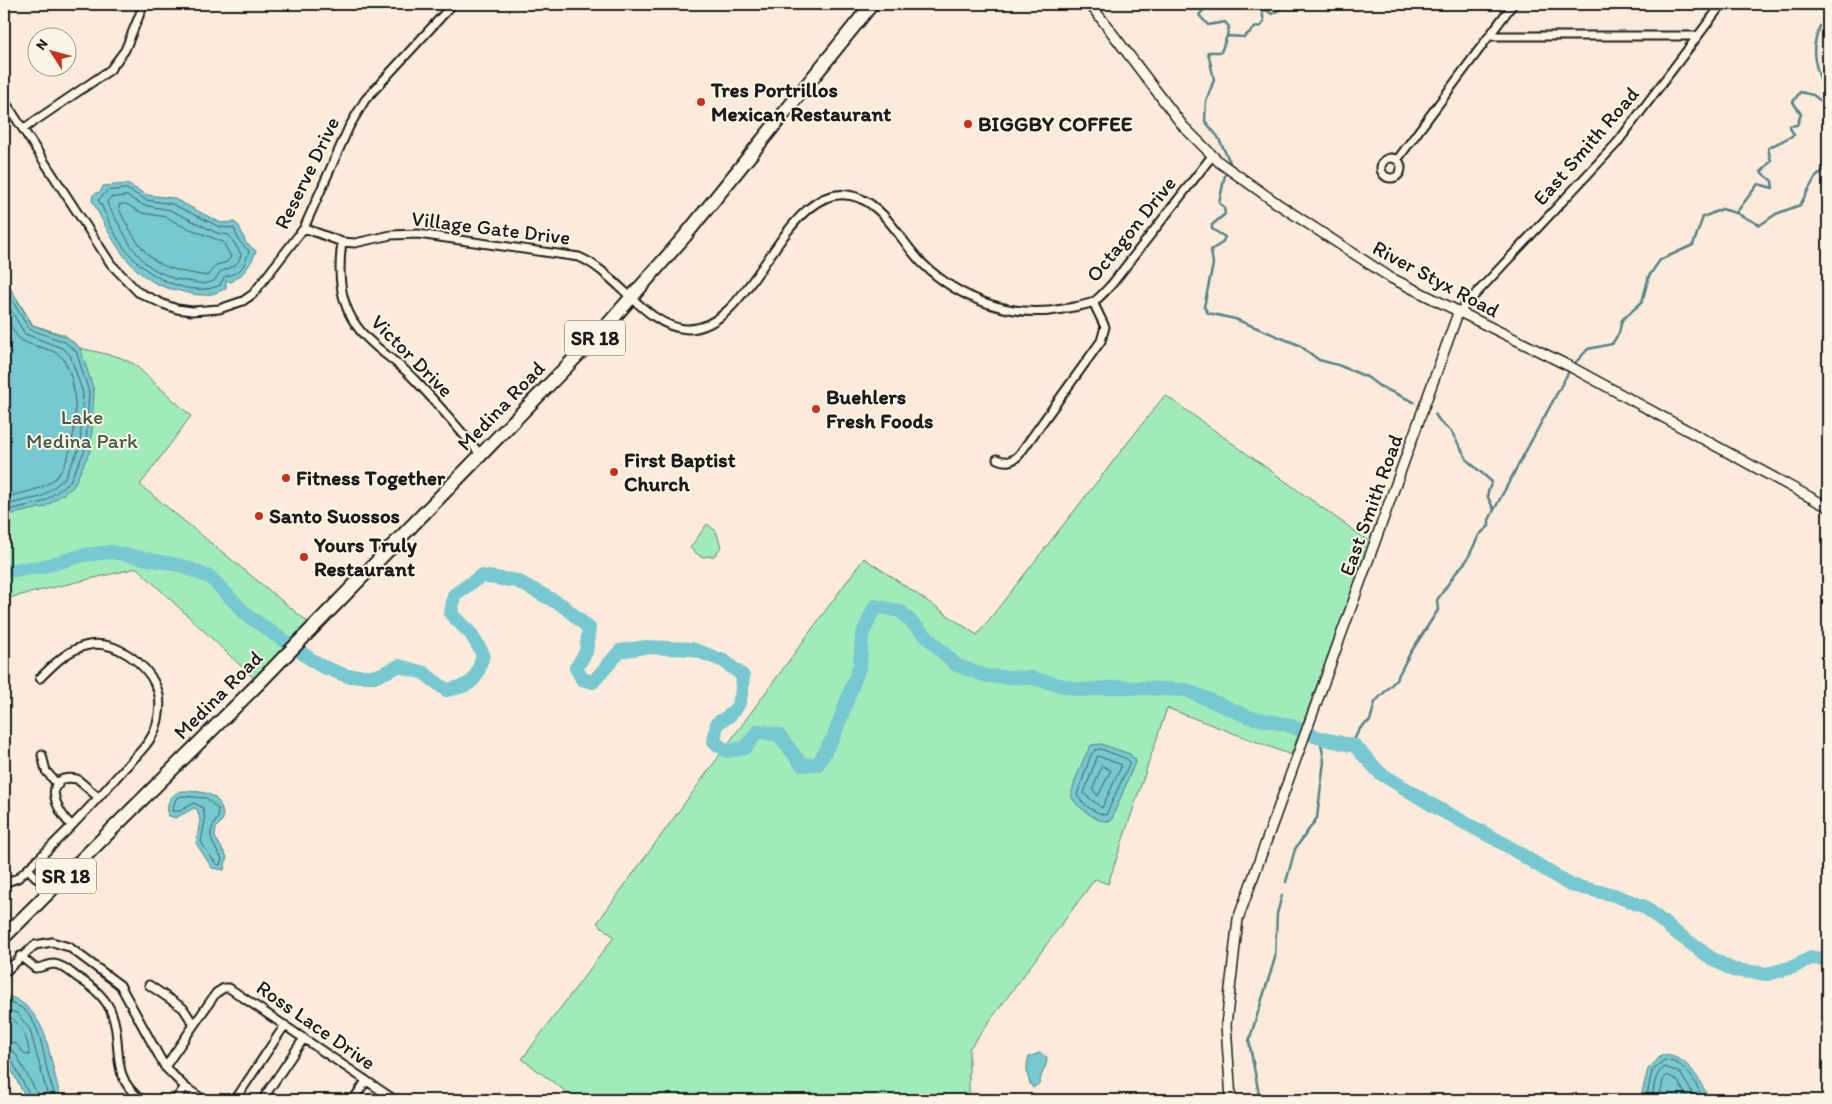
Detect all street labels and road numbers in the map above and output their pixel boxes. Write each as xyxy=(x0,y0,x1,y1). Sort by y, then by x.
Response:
street label: East Smith Road xyxy=(1527,81,1644,210)
street label: Reserve Drive xyxy=(269,113,344,233)
street label: Octagon Drive xyxy=(1080,171,1181,287)
street label: Village Gate Drive xyxy=(410,205,572,250)
street label: River Styx Road xyxy=(1369,235,1504,323)
street label: Victor Drive xyxy=(366,309,459,402)
road number: SR 18 xyxy=(565,320,625,356)
street label: Medina Road xyxy=(452,355,550,456)
street label: East Smith Road xyxy=(1333,430,1408,579)
street label: Medina Road xyxy=(168,645,268,744)
road number: SR 18 xyxy=(36,858,96,894)
street label: Ross Lace Drive xyxy=(252,974,381,1075)

